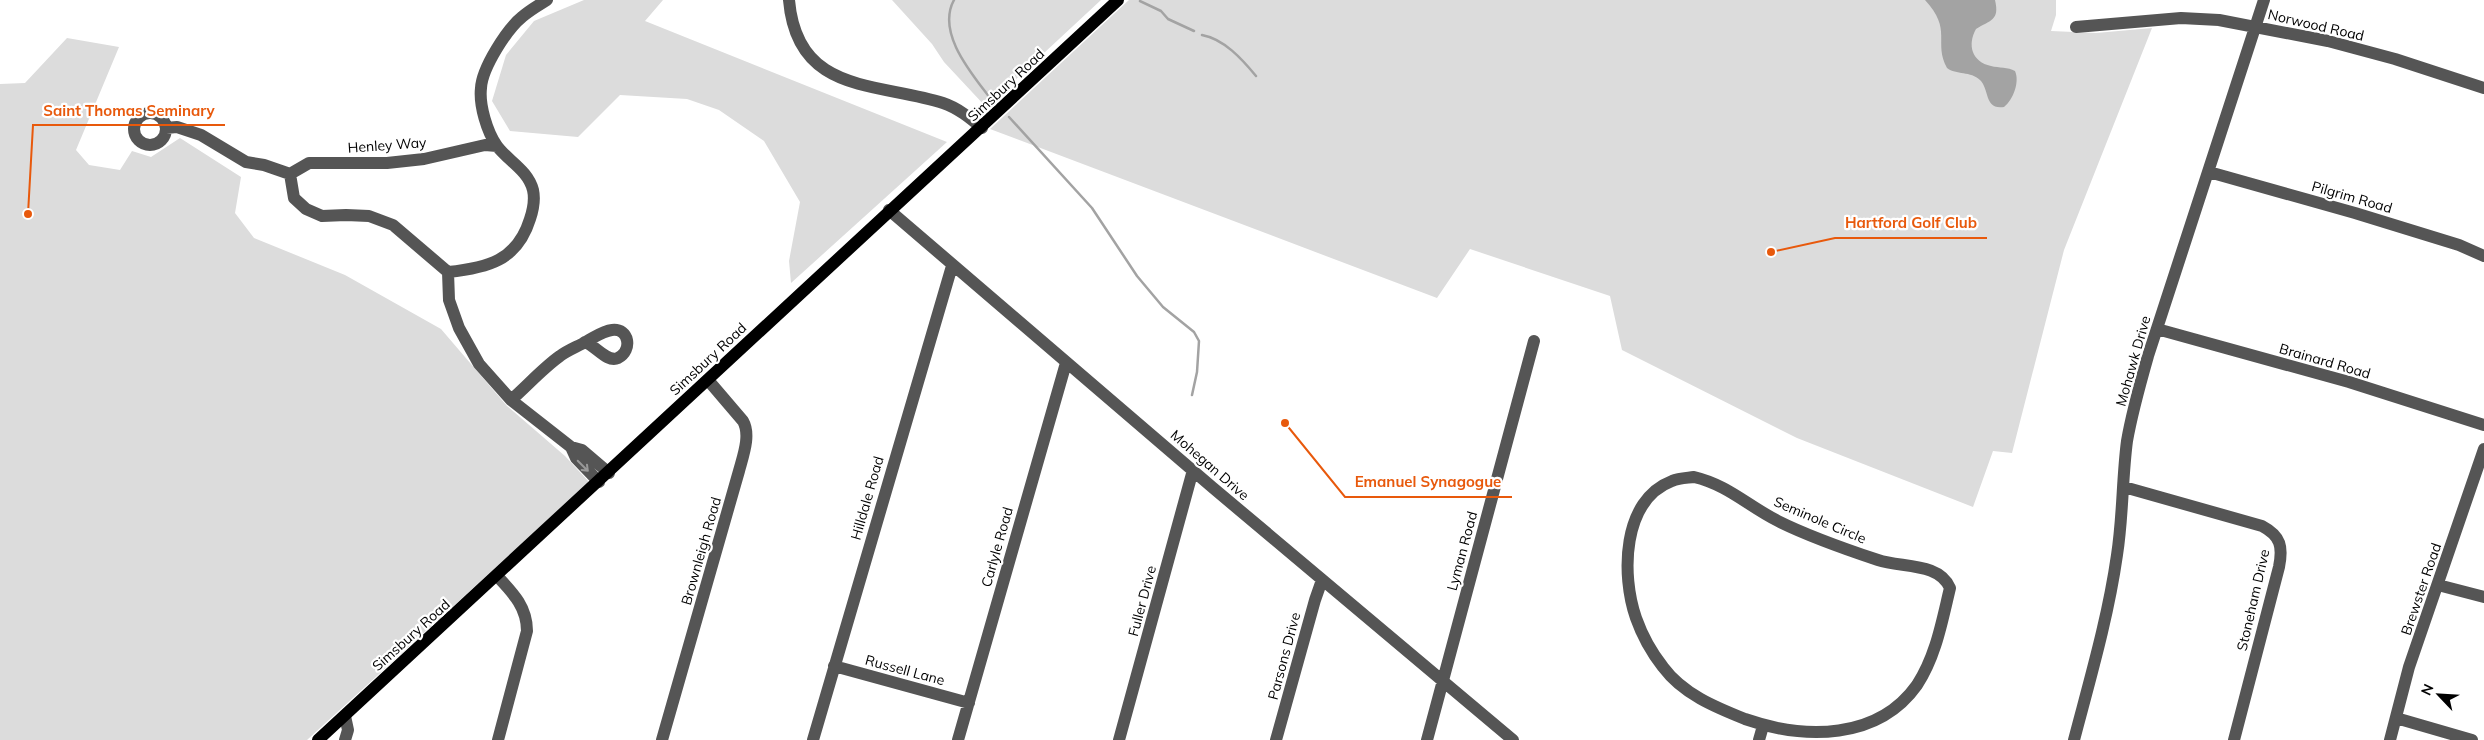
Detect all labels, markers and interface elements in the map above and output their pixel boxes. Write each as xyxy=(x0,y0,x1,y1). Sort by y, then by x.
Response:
street label: Norwood Road xyxy=(2266,5,2366,45)
street label: Simsbury Road xyxy=(964,45,1048,125)
callout: Saint Thomas Seminary xyxy=(33,95,225,125)
text: Saint Thomas Seminary xyxy=(43,101,216,120)
street label: Henley Way xyxy=(347,133,428,157)
street label: Pilgrim Road xyxy=(2310,177,2394,217)
callout: Hartford Golf Club xyxy=(1835,208,1987,238)
text: Hartford Golf Club xyxy=(1845,213,1977,232)
street label: Mohawk Drive xyxy=(2111,314,2155,408)
street label: Simsbury Road xyxy=(666,319,750,399)
street label: Brainard Road xyxy=(2277,339,2373,383)
street label: Mohegan Drive xyxy=(1167,426,1253,504)
street label: Hilldale Road xyxy=(846,454,888,542)
one-way arrow xyxy=(577,459,589,472)
callout: Emanuel Synagogue xyxy=(1345,467,1512,497)
text: Emanuel Synagogue xyxy=(1355,472,1501,491)
street label: Seminole Circle xyxy=(1771,492,1869,548)
street label: Brownleigh Road xyxy=(677,495,725,607)
street label: Carlyle Road xyxy=(977,505,1017,589)
street label: Lyman Road xyxy=(1443,509,1481,593)
street label: Brewster Road xyxy=(2397,540,2445,638)
street label: Stoneham Drive xyxy=(2233,547,2273,653)
street label: Fuller Drive xyxy=(1124,564,1160,638)
street label: Simsbury Road xyxy=(368,595,454,675)
street label: Parsons Drive xyxy=(1264,610,1304,702)
street label: Russell Lane xyxy=(863,651,947,689)
north arrow xyxy=(2414,670,2464,720)
text: N xyxy=(2417,681,2438,698)

